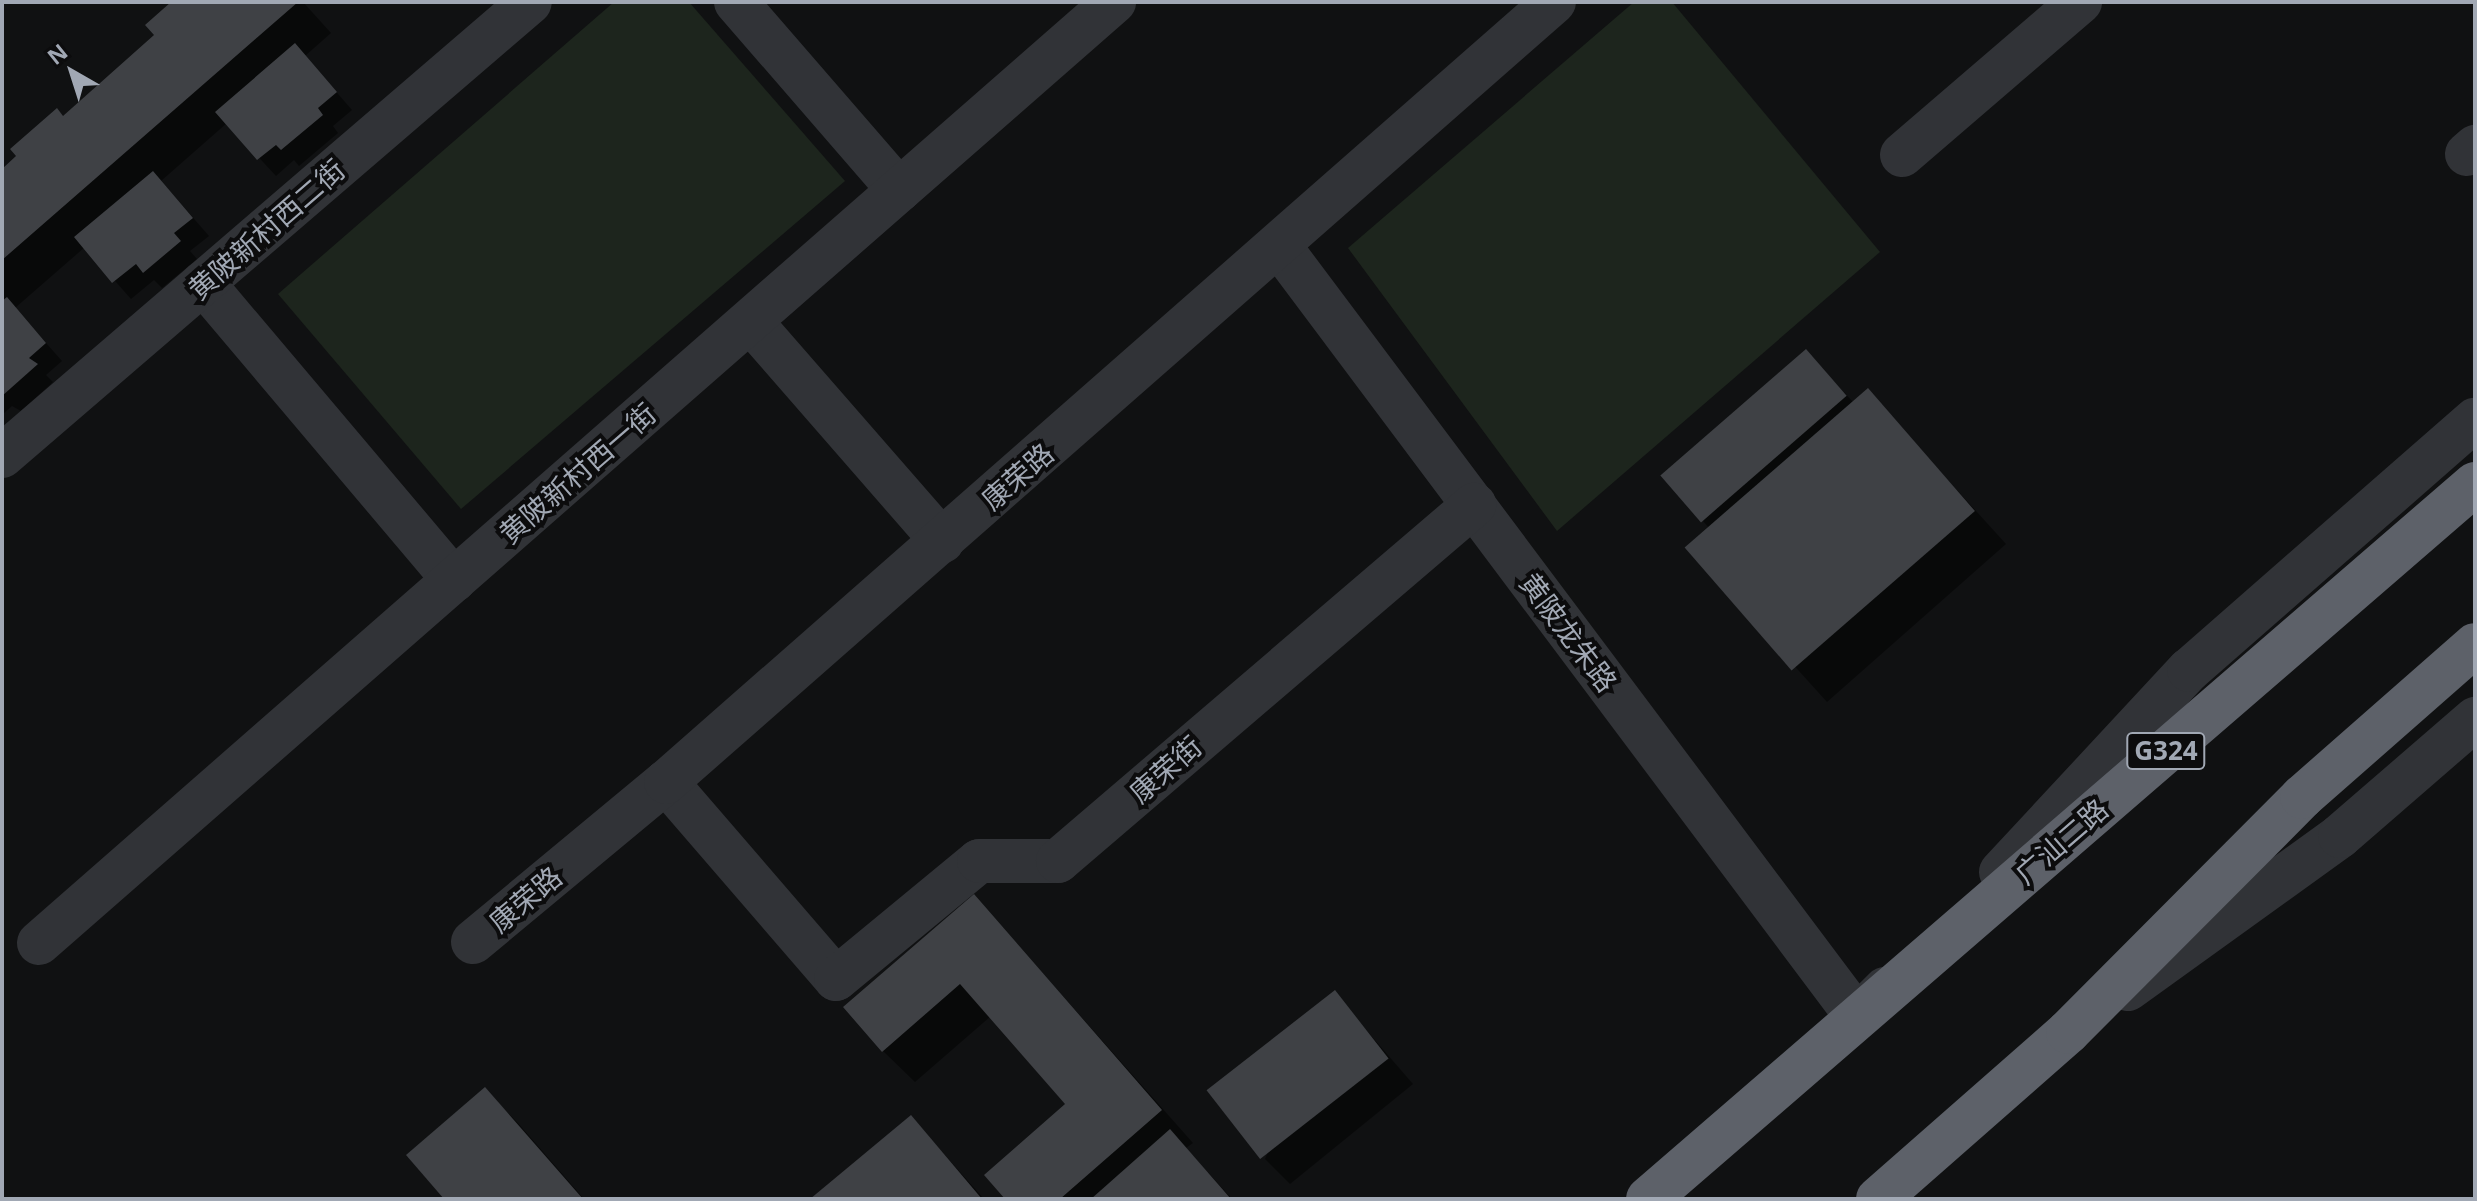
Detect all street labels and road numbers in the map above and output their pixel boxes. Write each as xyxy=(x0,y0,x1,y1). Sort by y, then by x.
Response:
street label: 黄陂新村西二街 xyxy=(181,152,351,306)
street label: 黄陂新村西一街 xyxy=(492,396,662,550)
street label: 康荣路 xyxy=(974,436,1060,516)
street label: 黄陂龙朱路 xyxy=(1513,566,1625,698)
street label: 康荣街 xyxy=(1122,729,1208,809)
road number: G324 xyxy=(2126,729,2206,773)
street label: 广汕二路 xyxy=(2008,792,2114,890)
street label: 康荣路 xyxy=(482,859,568,939)

